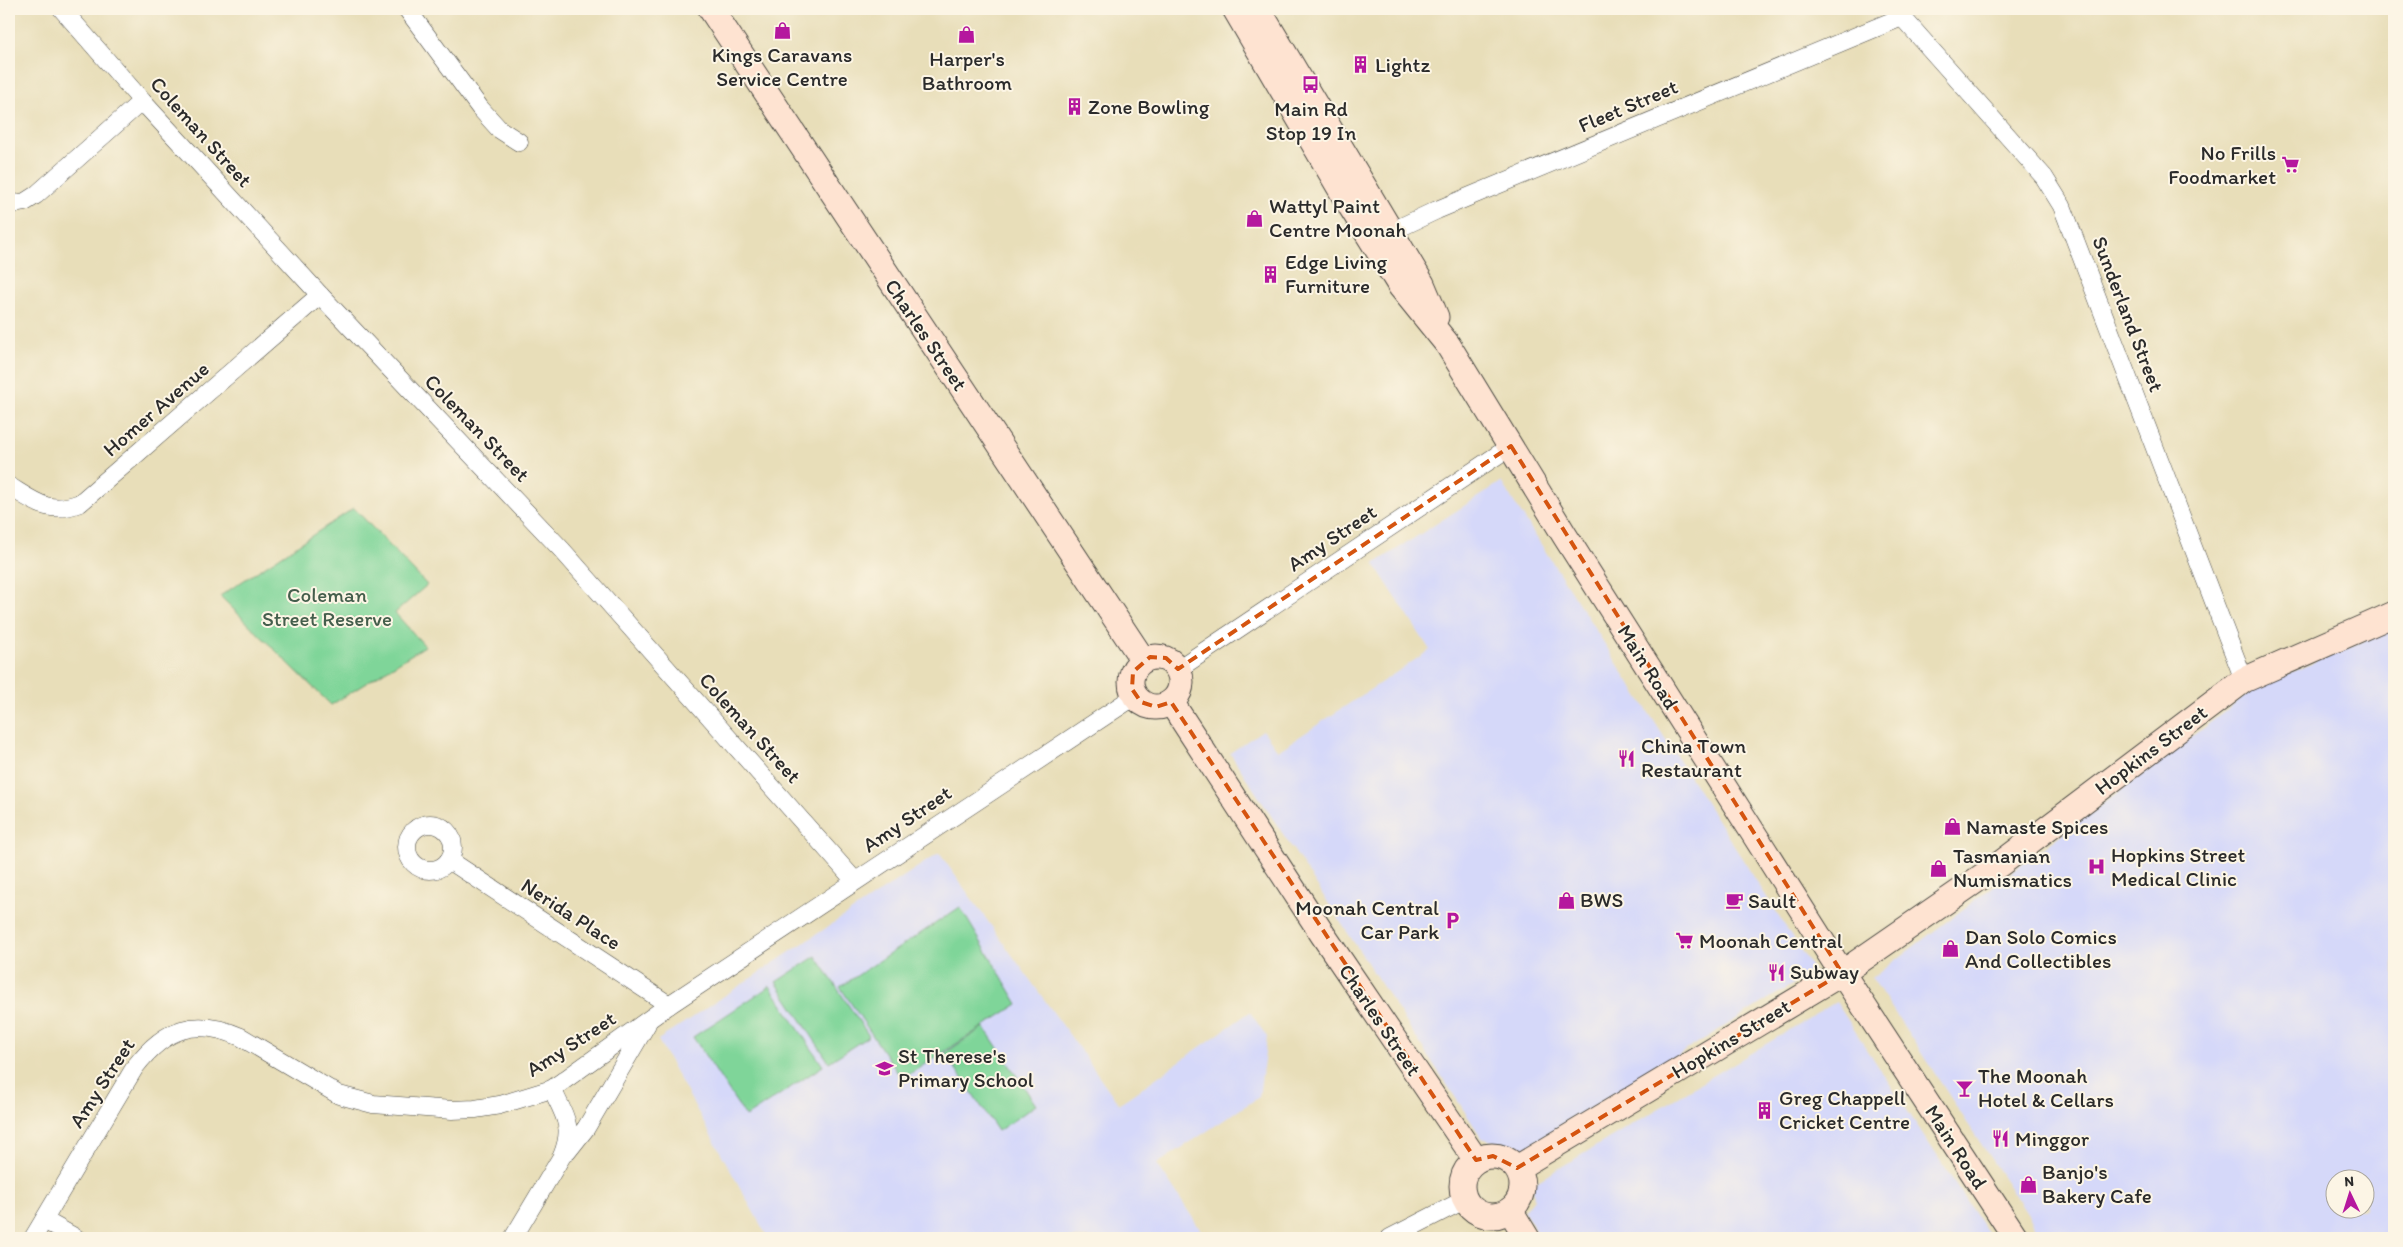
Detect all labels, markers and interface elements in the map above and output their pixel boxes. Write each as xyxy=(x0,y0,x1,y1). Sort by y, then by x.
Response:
shop icon: Kings Caravans Service Centre xyxy=(772,20,792,40)
shop icon: Harper's Bathroom xyxy=(957,24,977,44)
place label: Kings Caravans Service Centre xyxy=(712,42,852,91)
place label: Harper's Bathroom xyxy=(922,46,1013,95)
place label: Lightz xyxy=(1375,52,1430,77)
building icon: Lightz xyxy=(1351,55,1371,75)
street label: Coleman Street xyxy=(145,71,258,192)
street label: Fleet Street xyxy=(1574,73,1681,138)
bus stop icon: Main Rd Stop 19 In xyxy=(1301,74,1321,94)
place label: Zone Bowling xyxy=(1088,94,1210,119)
place label: Main Rd Stop 19 In xyxy=(1266,96,1356,145)
building icon: Zone Bowling xyxy=(1064,97,1084,117)
place label: No Frills Foodmarket xyxy=(2168,140,2276,189)
supermarket icon: No Frills Foodmarket xyxy=(2280,155,2300,175)
place label: Wattyl Paint Centre Moonah xyxy=(1269,193,1406,242)
shop icon: Wattyl Paint Centre Moonah xyxy=(1245,208,1265,228)
street label: Sunderland Street xyxy=(2087,233,2170,395)
place label: Edge Living Furniture xyxy=(1285,249,1387,298)
building icon: Edge Living Furniture xyxy=(1261,264,1281,284)
street label: Charles Street xyxy=(880,274,973,396)
street label: Homer Avenue xyxy=(98,356,214,461)
street label: Coleman Street xyxy=(420,369,535,487)
street label: Amy Street xyxy=(1283,499,1381,576)
park label: Coleman Street Reserve xyxy=(262,582,392,631)
street label: Main Road xyxy=(1613,620,1684,714)
street label: Coleman Street xyxy=(694,667,807,788)
street label: Hopkins Street xyxy=(2090,699,2212,800)
place label: China Town Restaurant xyxy=(1641,733,1746,782)
restaurant icon: China Town Restaurant xyxy=(1617,748,1637,768)
street label: Amy Street xyxy=(858,780,956,857)
place label: Namaste Spices xyxy=(1966,814,2108,839)
shop icon: Namaste Spices xyxy=(1942,817,1962,837)
place label: Hopkins Street Medical Clinic xyxy=(2111,842,2245,891)
place label: Tasmanian Numismatics xyxy=(1953,843,2072,892)
hospital icon: Hopkins Street Medical Clinic xyxy=(2087,857,2107,877)
shop icon: Tasmanian Numismatics xyxy=(1929,858,1949,878)
street label: Nerida Place xyxy=(517,872,626,955)
place label: BWS xyxy=(1580,887,1623,912)
place label: Sault xyxy=(1748,888,1796,913)
shop icon: BWS xyxy=(1556,890,1576,910)
cafe icon: Sault xyxy=(1724,891,1744,911)
place label: Moonah Central Car Park xyxy=(1295,895,1439,944)
parking icon: Moonah Central Car Park xyxy=(1443,910,1463,930)
place label: Dan Solo Comics And Collectibles xyxy=(1965,924,2117,973)
place label: Moonah Central xyxy=(1699,928,1843,953)
supermarket icon: Moonah Central xyxy=(1675,931,1695,951)
shop icon: Dan Solo Comics And Collectibles xyxy=(1941,939,1961,959)
street label: Charles Street xyxy=(1334,959,1427,1081)
place label: Subway xyxy=(1790,959,1859,984)
restaurant icon: Subway xyxy=(1766,962,1786,982)
street label: Hopkins Street xyxy=(1667,993,1795,1084)
street label: Amy Street xyxy=(521,1005,620,1082)
street label: Amy Street xyxy=(63,1033,140,1132)
place label: St Therese's Primary School xyxy=(898,1043,1034,1092)
school or university icon: St Therese's Primary School xyxy=(874,1058,894,1078)
place label: The Moonah Hotel & Cellars xyxy=(1978,1063,2114,1112)
bar icon: The Moonah Hotel & Cellars xyxy=(1954,1078,1974,1098)
place label: Greg Chappell Cricket Centre xyxy=(1779,1085,1910,1134)
building icon: Greg Chappell Cricket Centre xyxy=(1755,1100,1775,1120)
street label: Main Road xyxy=(1920,1100,1993,1193)
place label: Minggor xyxy=(2015,1126,2090,1151)
restaurant icon: Minggor xyxy=(1991,1129,2011,1149)
place label: Banjo's Bakery Cafe xyxy=(2042,1159,2152,1208)
north arrow xyxy=(2326,1170,2376,1220)
text: N xyxy=(2344,1173,2354,1190)
shop icon: Banjo's Bakery Cafe xyxy=(2018,1174,2038,1194)

